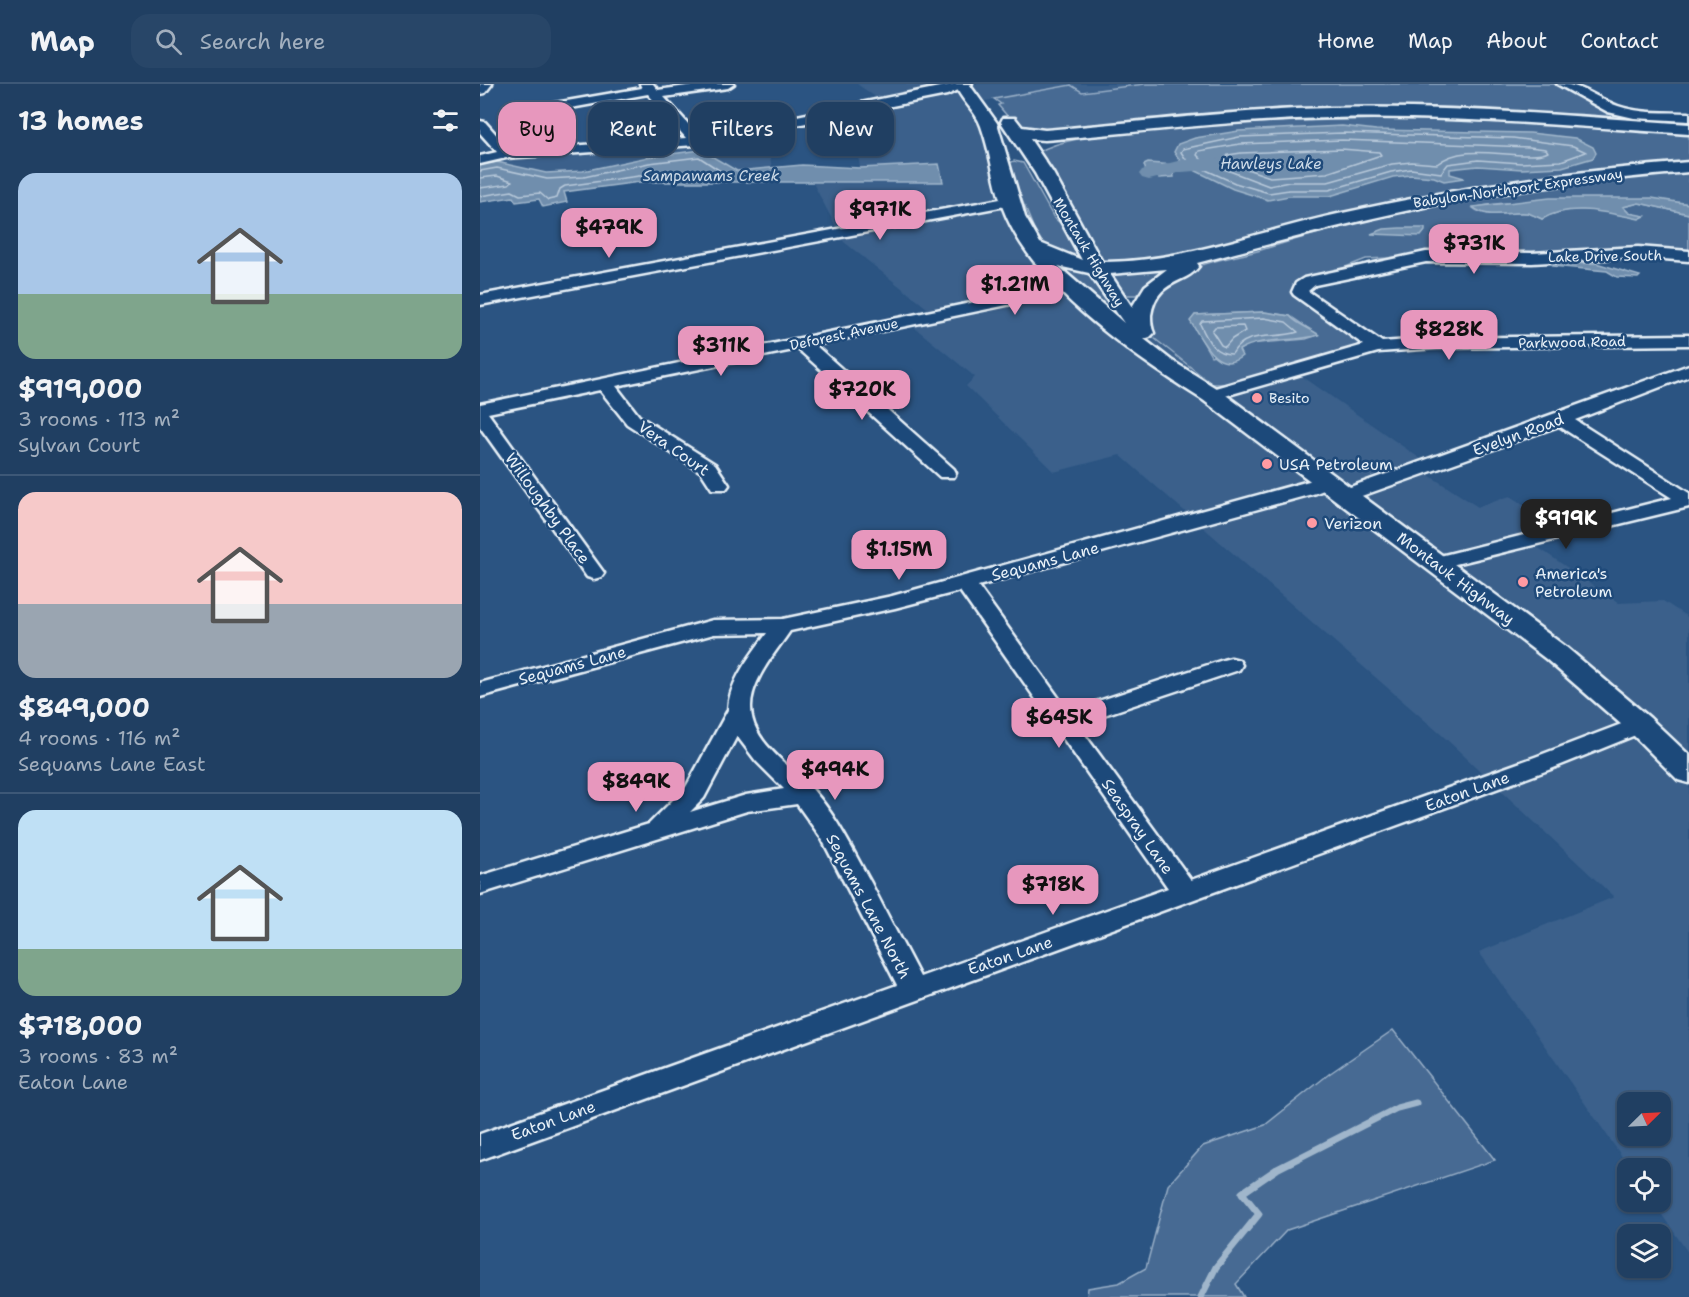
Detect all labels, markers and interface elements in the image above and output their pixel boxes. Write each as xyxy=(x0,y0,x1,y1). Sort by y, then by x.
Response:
search box xyxy=(131,14,551,68)
text: Map xyxy=(30,22,95,60)
icon: search xyxy=(152,25,185,58)
text: Search here xyxy=(200,27,325,56)
text: Home xyxy=(1317,27,1375,55)
text: Map xyxy=(1408,27,1453,55)
text: About xyxy=(1486,27,1547,55)
text: Contact xyxy=(1580,27,1659,55)
chip: Buy xyxy=(498,102,576,156)
chip: Rent xyxy=(588,102,678,156)
chip: Filters xyxy=(690,102,795,156)
chip: New xyxy=(807,102,894,156)
text: 13 homes xyxy=(18,103,144,138)
icon: filters xyxy=(429,104,462,137)
water label: Hawleys Lake xyxy=(1220,154,1322,174)
street label: Babylon-Northport Expressway xyxy=(1412,164,1624,212)
water label: Sampawams Creek xyxy=(643,166,780,186)
pin: $971K xyxy=(838,190,922,241)
street label: Montauk Highway xyxy=(1049,194,1129,310)
text: $971K xyxy=(849,196,911,222)
pin: $479K xyxy=(567,208,651,259)
icon: home xyxy=(186,212,294,320)
text: $479K xyxy=(575,214,643,240)
pin: $731K xyxy=(1432,224,1516,275)
text: $731K xyxy=(1443,230,1505,256)
street label: Lake Drive South xyxy=(1548,246,1662,266)
pin: $1.21M xyxy=(966,265,1064,316)
text: $1.21M xyxy=(980,271,1050,297)
pin: $828K xyxy=(1407,310,1491,361)
street label: Deforest Avenue xyxy=(788,314,900,354)
text: $828K xyxy=(1415,316,1483,342)
pin: $311K xyxy=(679,326,763,377)
text: $311K xyxy=(692,332,750,358)
street label: Parkwood Road xyxy=(1518,332,1626,352)
pin: $720K xyxy=(820,370,904,421)
text: $919,000 xyxy=(18,371,143,406)
text: $720K xyxy=(828,376,896,402)
place label: Besito xyxy=(1269,389,1309,407)
marker: Besito xyxy=(1250,391,1264,405)
text: 3 rooms · 113 m² xyxy=(18,406,180,432)
street label: Evelyn Road xyxy=(1470,408,1567,461)
street label: Vera Court xyxy=(634,416,714,481)
text: Sylvan Court xyxy=(18,432,140,458)
street label: Willoughby Place xyxy=(500,449,595,568)
place label: USA Petroleum xyxy=(1279,454,1393,475)
marker: USA Petroleum xyxy=(1260,457,1274,471)
pin: $919K xyxy=(1524,499,1608,550)
text: $919K xyxy=(1535,505,1597,531)
place label: Verizon xyxy=(1324,513,1382,534)
marker: Verizon xyxy=(1305,516,1319,530)
street label: Montauk Highway xyxy=(1393,527,1519,630)
pin: $1.15M xyxy=(850,530,948,581)
icon: home xyxy=(186,531,294,639)
text: $1.15M xyxy=(865,536,933,562)
street label: Sequams Lane xyxy=(989,537,1101,586)
place label: America's Petroleum xyxy=(1535,563,1612,602)
marker: America's Petroleum xyxy=(1516,575,1530,589)
street label: Sequams Lane xyxy=(516,641,628,690)
text: $849,000 xyxy=(18,690,150,725)
pin: $645K xyxy=(1017,698,1101,749)
text: $645K xyxy=(1025,704,1093,730)
text: 4 rooms · 116 m² xyxy=(18,725,180,751)
pin: $494K xyxy=(793,750,877,801)
text: Sequams Lane East xyxy=(18,751,206,777)
text: $494K xyxy=(801,756,869,782)
pin: $849K xyxy=(594,762,678,813)
street label: Eaton Lane xyxy=(1422,767,1512,816)
text: $849K xyxy=(602,768,670,794)
street label: Seaspray Lane xyxy=(1097,774,1178,878)
street label: Sequams Lane North xyxy=(821,830,916,982)
icon: home xyxy=(186,849,294,957)
pin: $718K xyxy=(1011,865,1095,916)
text: $718K xyxy=(1021,871,1085,897)
street label: Eaton Lane xyxy=(965,931,1055,980)
text: $718,000 xyxy=(18,1008,143,1043)
text: 3 rooms · 83 m² xyxy=(18,1043,178,1069)
text: Eaton Lane xyxy=(18,1069,128,1095)
north arrow xyxy=(1617,1092,1671,1146)
map controls xyxy=(1617,1092,1671,1278)
street label: Eaton Lane xyxy=(508,1096,598,1145)
button: locate xyxy=(1617,1158,1671,1212)
button: layers xyxy=(1617,1224,1671,1278)

